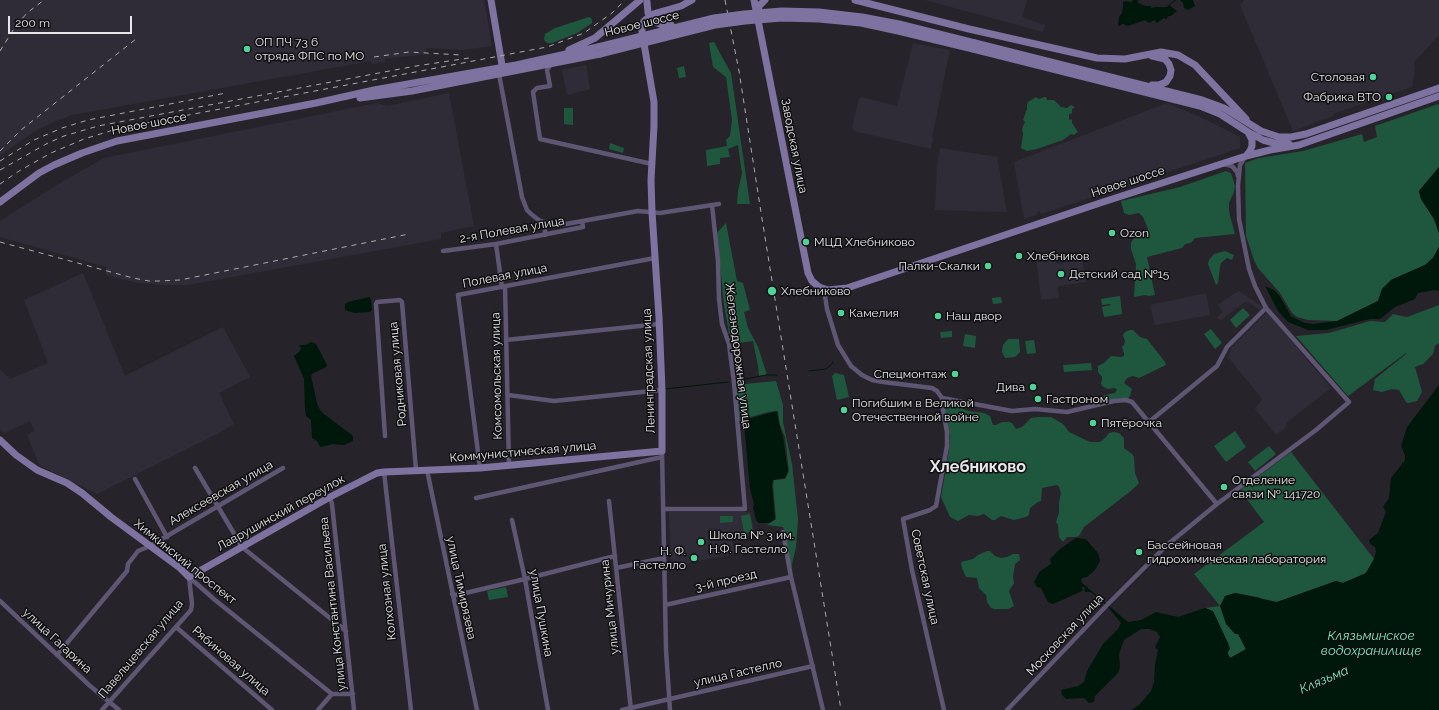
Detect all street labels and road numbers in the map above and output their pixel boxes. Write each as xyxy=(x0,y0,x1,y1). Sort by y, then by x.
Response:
street label: Новое шоссе xyxy=(603,8,681,40)
street label: Заводская улица xyxy=(778,97,810,195)
street label: Новое шоссе xyxy=(110,110,188,138)
street label: Новое шоссе xyxy=(1089,163,1167,201)
street label: 2-я Полевая улица xyxy=(458,214,566,246)
street label: Полевая улица xyxy=(462,261,548,291)
street label: Железнодорожная улица xyxy=(722,282,754,430)
street label: Ленинградская улица xyxy=(640,308,658,434)
street label: Комсомольская улица xyxy=(489,312,505,440)
street label: Родниковая улица xyxy=(386,321,410,427)
street label: Коммунистическая улица xyxy=(449,438,597,466)
street label: Алексеевская улица xyxy=(167,457,275,529)
street label: Лаврушинский переулок xyxy=(215,472,347,554)
street label: Химкинский проспект xyxy=(131,516,239,608)
street label: улица Константина Васильева xyxy=(317,516,349,692)
street label: Советская улица xyxy=(908,528,942,626)
street label: улица Тимирязева xyxy=(443,535,479,641)
street label: Колхозная улица xyxy=(375,543,399,641)
street label: улица Мичурина xyxy=(598,559,622,655)
street label: 3-й проезд xyxy=(694,567,758,595)
street label: улица Пушкина xyxy=(526,568,556,658)
street label: Московская улица xyxy=(1024,591,1106,679)
street label: Павельцевская улица xyxy=(96,597,186,701)
street label: улица Гагарина xyxy=(19,605,95,677)
street label: Рябиновая улица xyxy=(189,623,273,699)
street label: улица Гастелло xyxy=(693,656,783,690)

